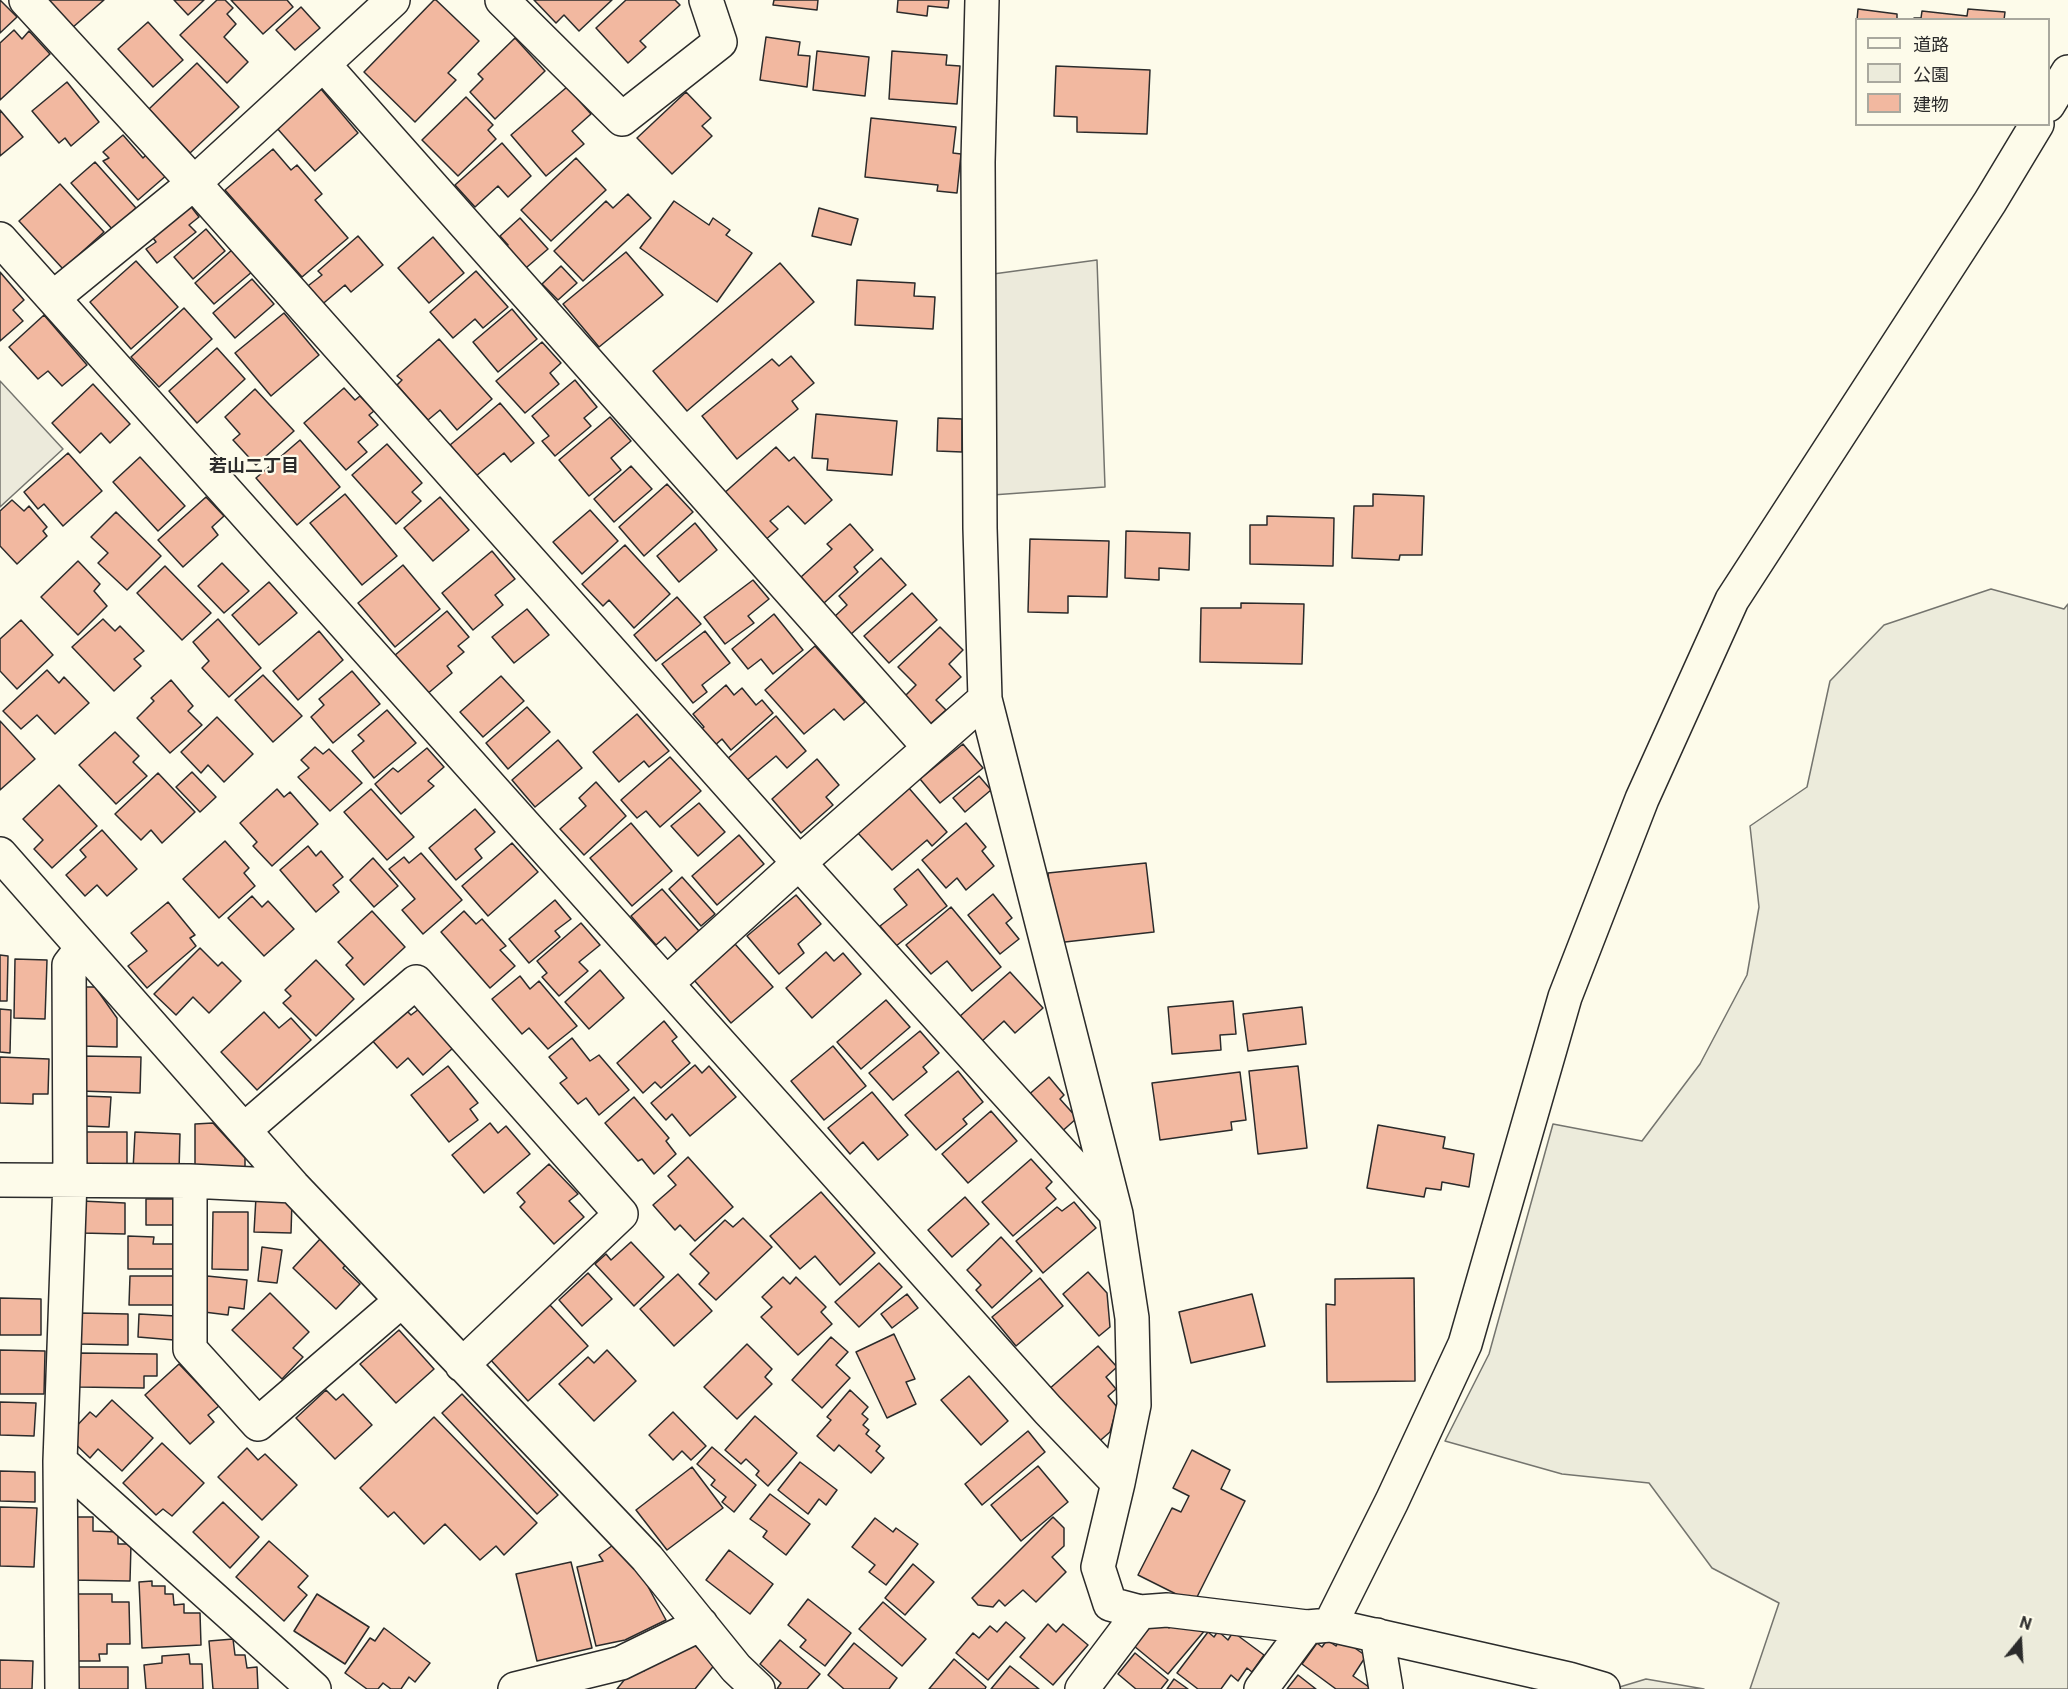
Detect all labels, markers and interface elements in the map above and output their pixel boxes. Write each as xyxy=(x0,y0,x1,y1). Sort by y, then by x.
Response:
legend xyxy=(1855,18,2050,126)
text: 道路 xyxy=(1913,34,1949,55)
text: 公園 xyxy=(1913,64,1949,85)
text: 建物 xyxy=(1913,94,1949,115)
district label: 若山二丁目 xyxy=(209,456,299,478)
north arrow xyxy=(1990,1611,2050,1671)
text: N xyxy=(2017,1613,2034,1634)

